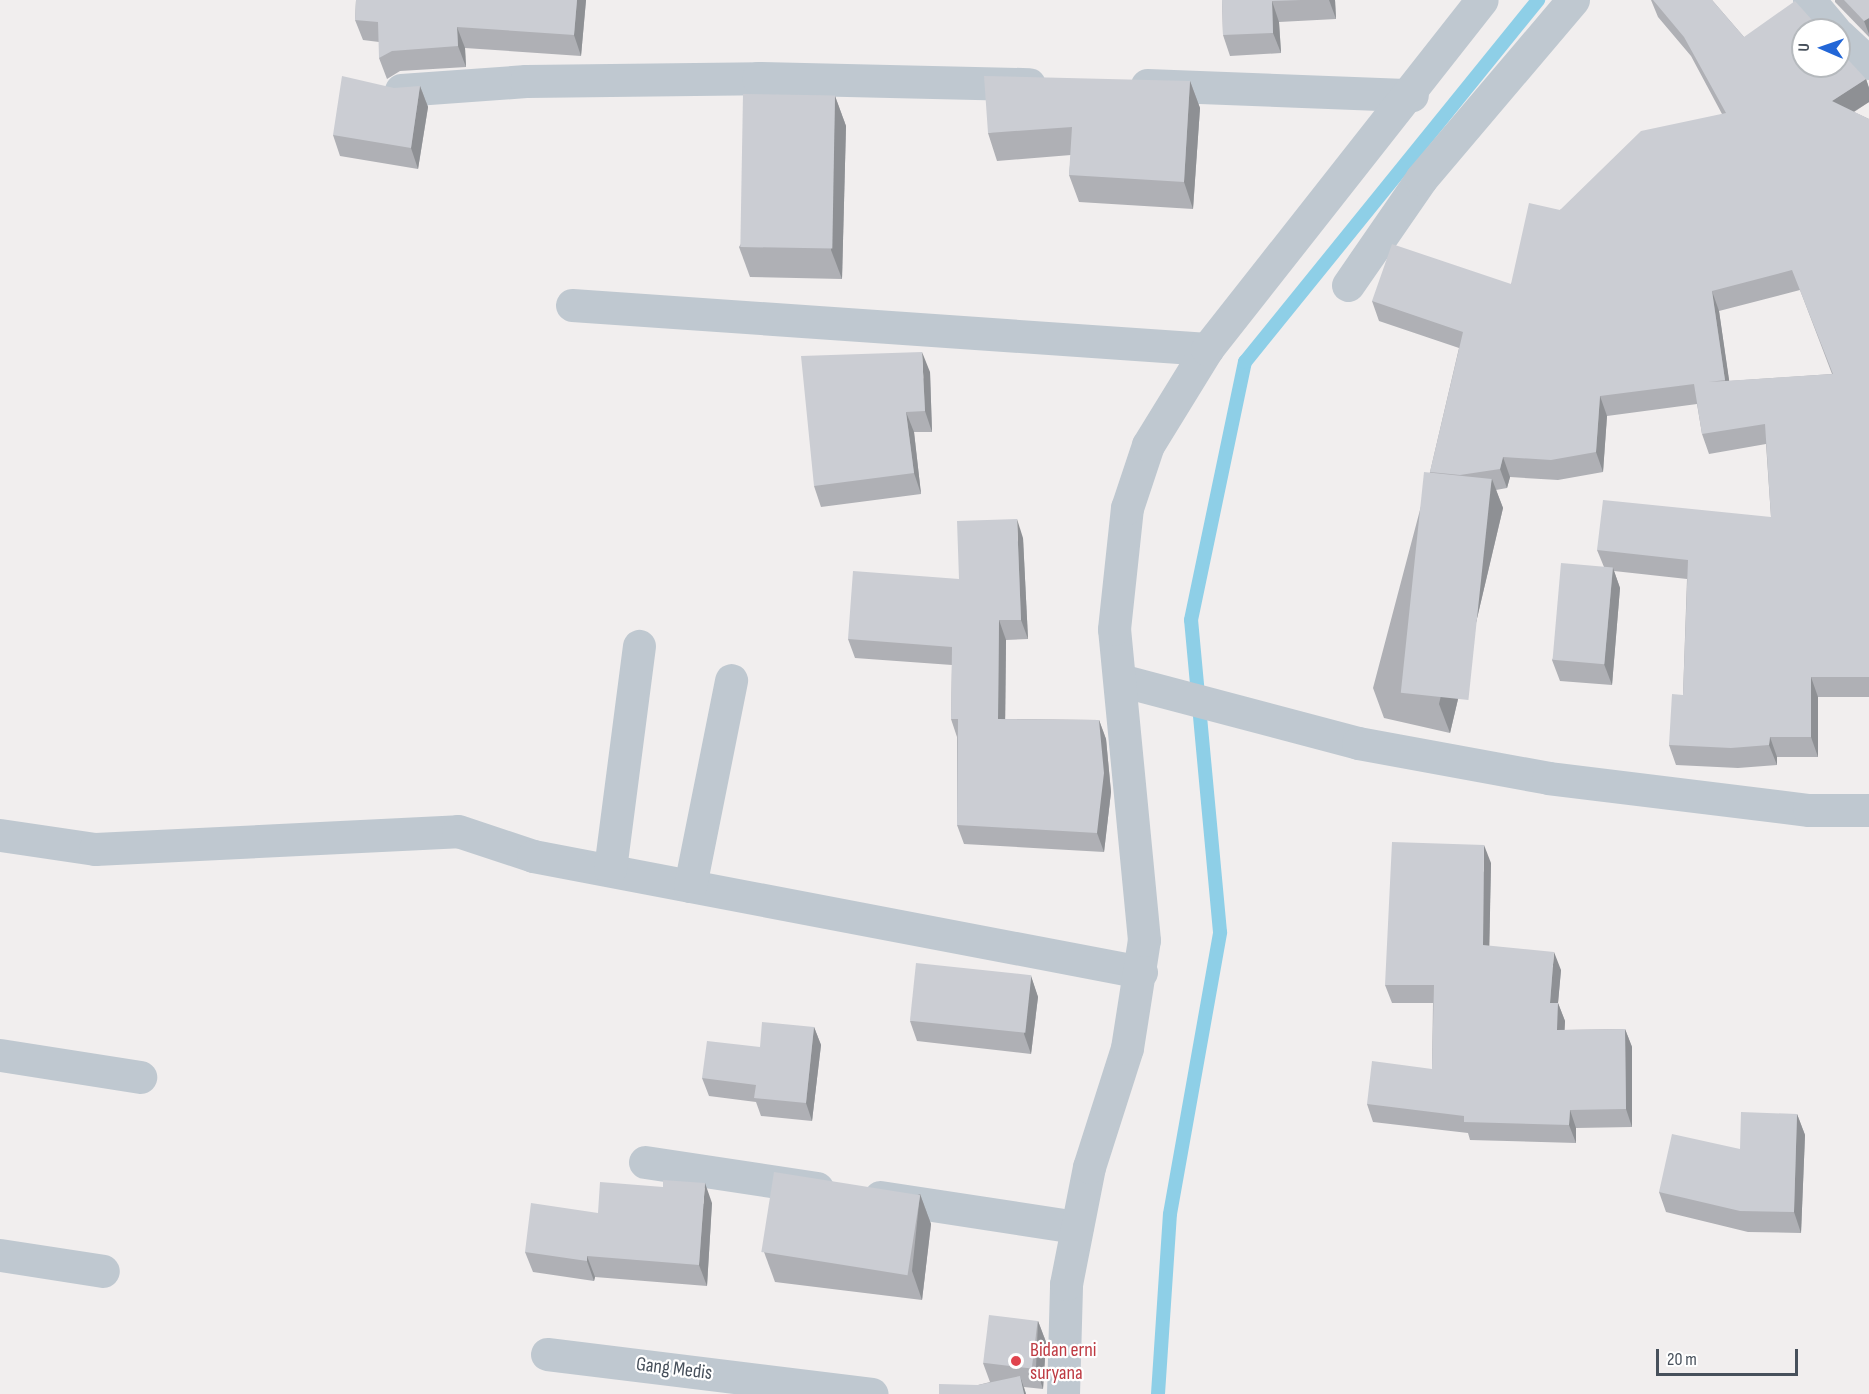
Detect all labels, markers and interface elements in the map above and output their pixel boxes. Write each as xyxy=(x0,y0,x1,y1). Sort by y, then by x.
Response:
north arrow xyxy=(1791,18,1851,78)
text: U xyxy=(1795,43,1814,52)
scale bar xyxy=(1659,1337,1802,1375)
place label: Bidan erni suryana xyxy=(1030,1338,1096,1385)
text: 20 m xyxy=(1667,1349,1697,1370)
street label: Gang Medis xyxy=(635,1352,713,1386)
marker: Bidan erni suryana xyxy=(1007,1352,1025,1370)

